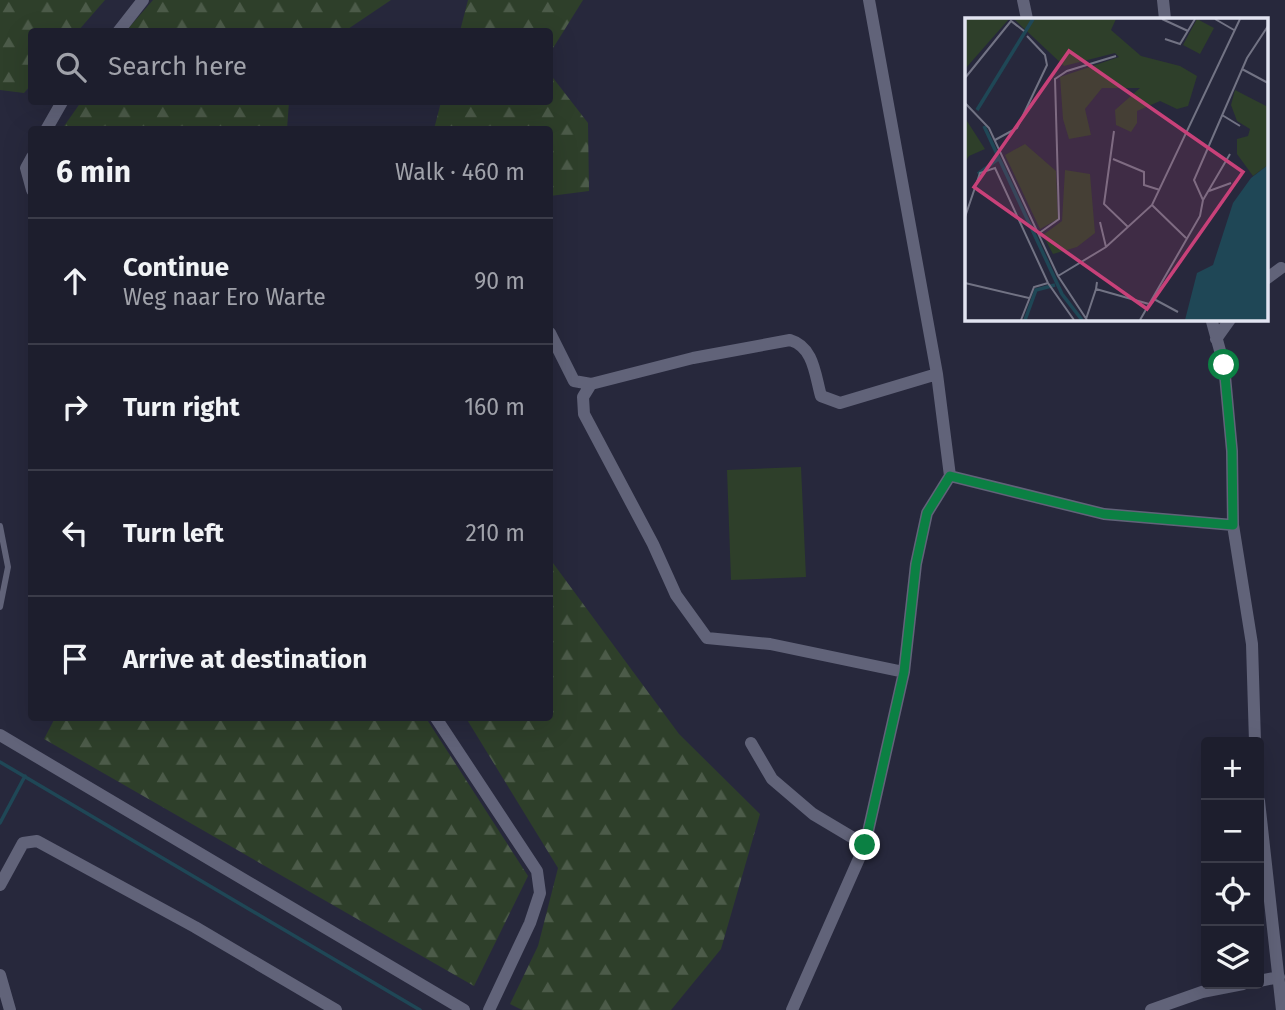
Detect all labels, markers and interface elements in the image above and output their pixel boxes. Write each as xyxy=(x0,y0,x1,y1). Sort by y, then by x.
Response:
inset map xyxy=(965,18,1268,320)
search box xyxy=(28,28,553,105)
icon: search xyxy=(52,48,90,86)
text: Search here xyxy=(108,51,247,82)
text: 6 min xyxy=(56,154,131,190)
text: Walk · 460 m xyxy=(395,158,525,186)
text: Continue xyxy=(123,252,229,283)
icon: ahead xyxy=(56,262,94,300)
text: 90 m xyxy=(474,267,525,295)
text: Weg naar Ero Warte xyxy=(123,283,326,311)
route start xyxy=(1208,349,1239,380)
icon: right xyxy=(56,388,94,426)
text: Turn right xyxy=(123,392,240,423)
text: 160 m xyxy=(464,393,525,421)
icon: left xyxy=(56,514,94,552)
text: Turn left xyxy=(123,518,224,549)
text: 210 m xyxy=(466,519,525,547)
icon: arrive xyxy=(56,640,94,678)
text: Arrive at destination xyxy=(123,644,367,675)
map controls xyxy=(1201,737,1264,989)
button: + xyxy=(1201,737,1264,800)
button: − xyxy=(1201,800,1264,863)
route end xyxy=(849,829,880,860)
button: locate xyxy=(1201,863,1264,926)
button: layers xyxy=(1201,926,1264,989)

